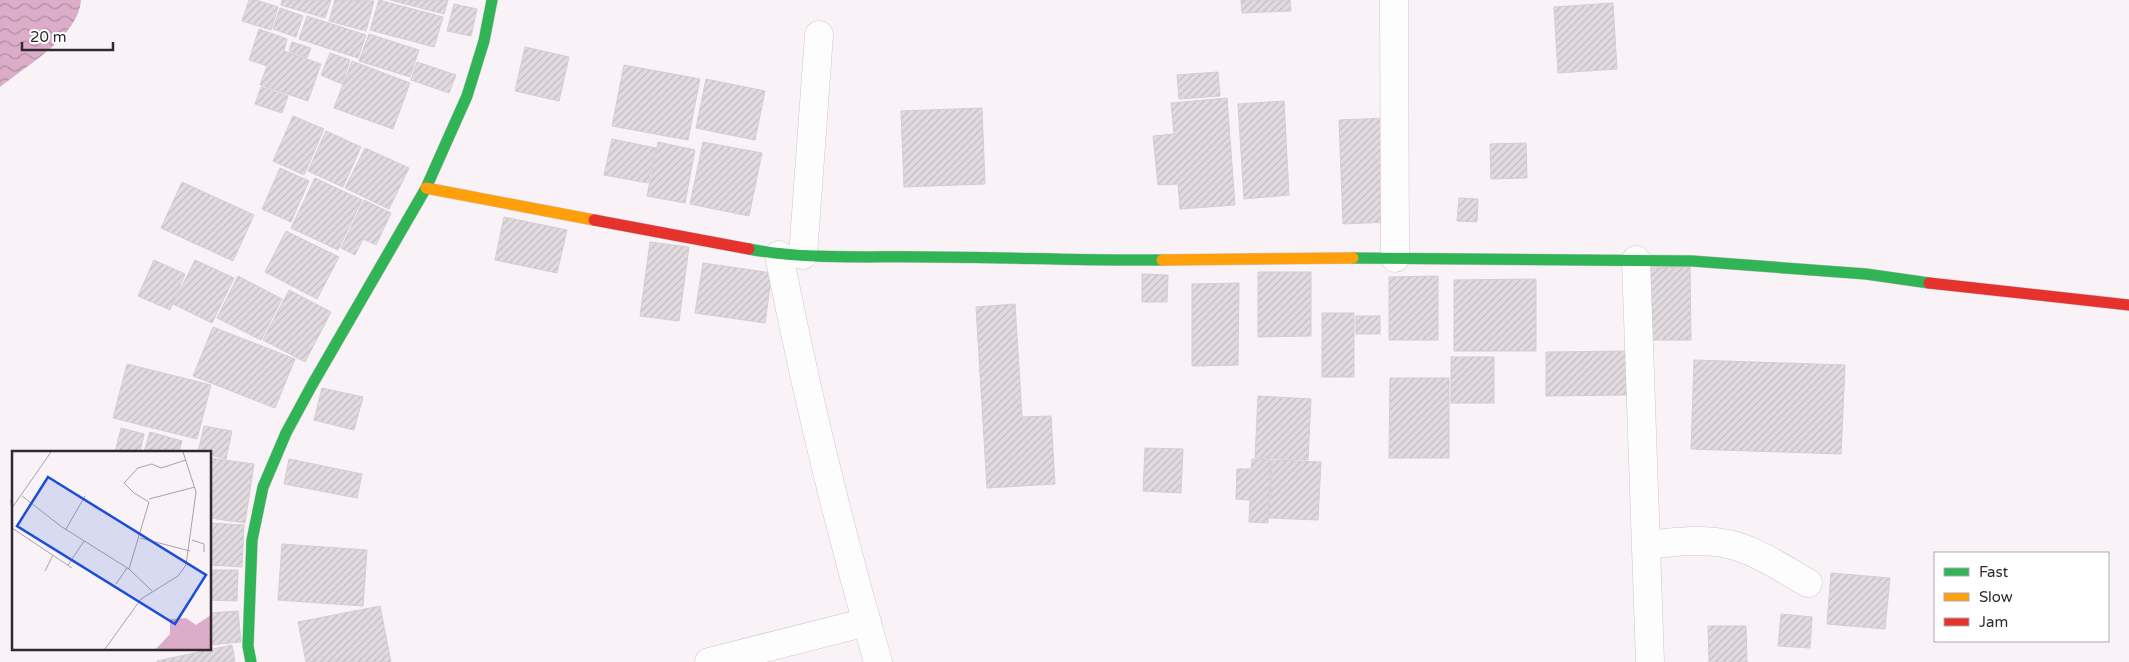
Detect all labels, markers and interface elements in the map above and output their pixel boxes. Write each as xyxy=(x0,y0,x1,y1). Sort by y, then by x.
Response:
scale bar xyxy=(22,20,114,52)
text: 20 m xyxy=(30,28,67,46)
inset map xyxy=(12,451,211,650)
legend xyxy=(1934,552,2109,642)
text: Fast xyxy=(1979,563,2009,581)
text: Slow xyxy=(1979,588,2013,606)
text: Jam xyxy=(1979,613,2008,631)

